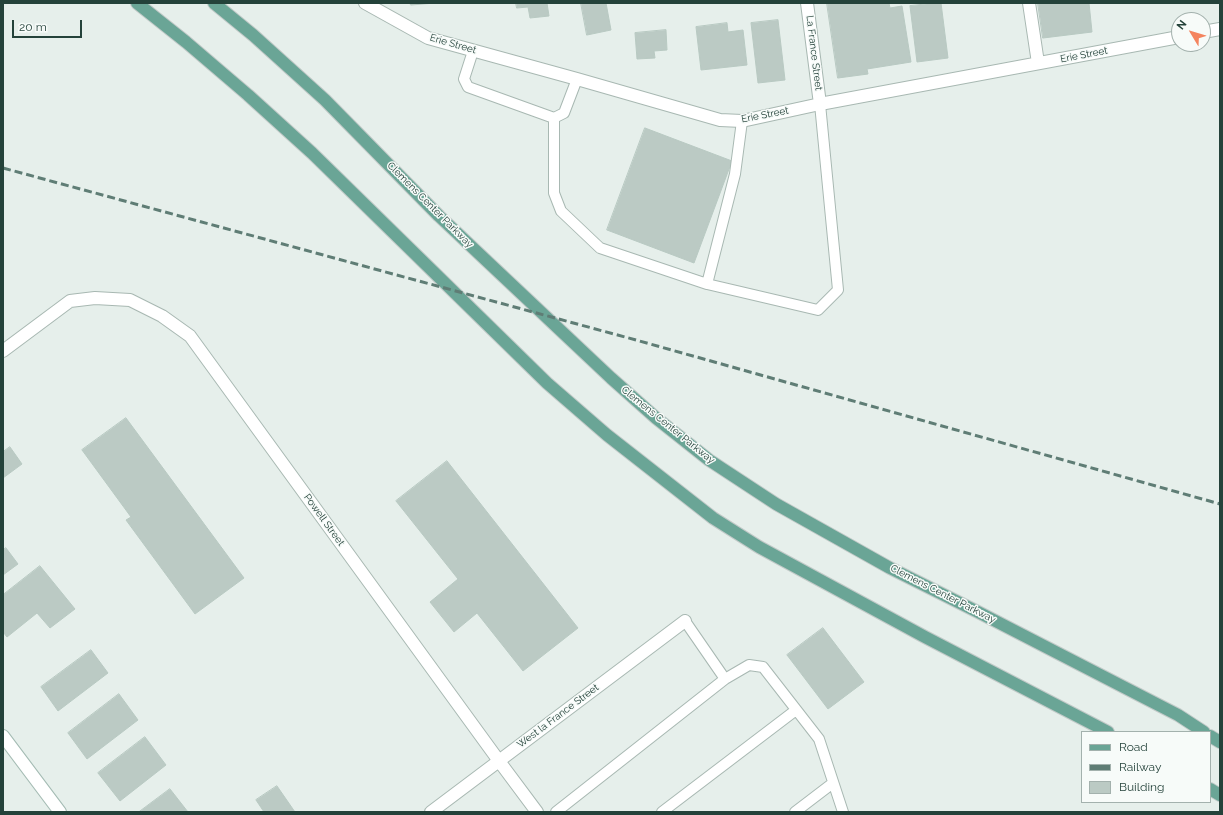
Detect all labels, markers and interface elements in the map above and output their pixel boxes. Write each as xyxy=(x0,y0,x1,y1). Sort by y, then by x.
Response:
scale bar xyxy=(14,12,84,38)
north arrow xyxy=(1171,12,1211,52)
street label: La France Street xyxy=(803,15,825,91)
text: N xyxy=(1174,18,1190,32)
text: 20 m xyxy=(19,20,47,34)
street label: Erie Street xyxy=(428,32,478,56)
street label: Erie Street xyxy=(1059,45,1109,65)
street label: Erie Street xyxy=(740,105,790,125)
street label: Clemens Center Parkway xyxy=(385,160,475,250)
street label: Clemens Center Parkway xyxy=(619,384,717,466)
street label: Powell Street xyxy=(301,492,347,548)
street label: Clemens Center Parkway xyxy=(888,562,998,626)
street label: West la France Street xyxy=(515,681,601,751)
legend xyxy=(1081,731,1211,803)
text: Road xyxy=(1119,740,1148,754)
text: Railway xyxy=(1119,760,1161,774)
text: Building xyxy=(1119,780,1165,794)

